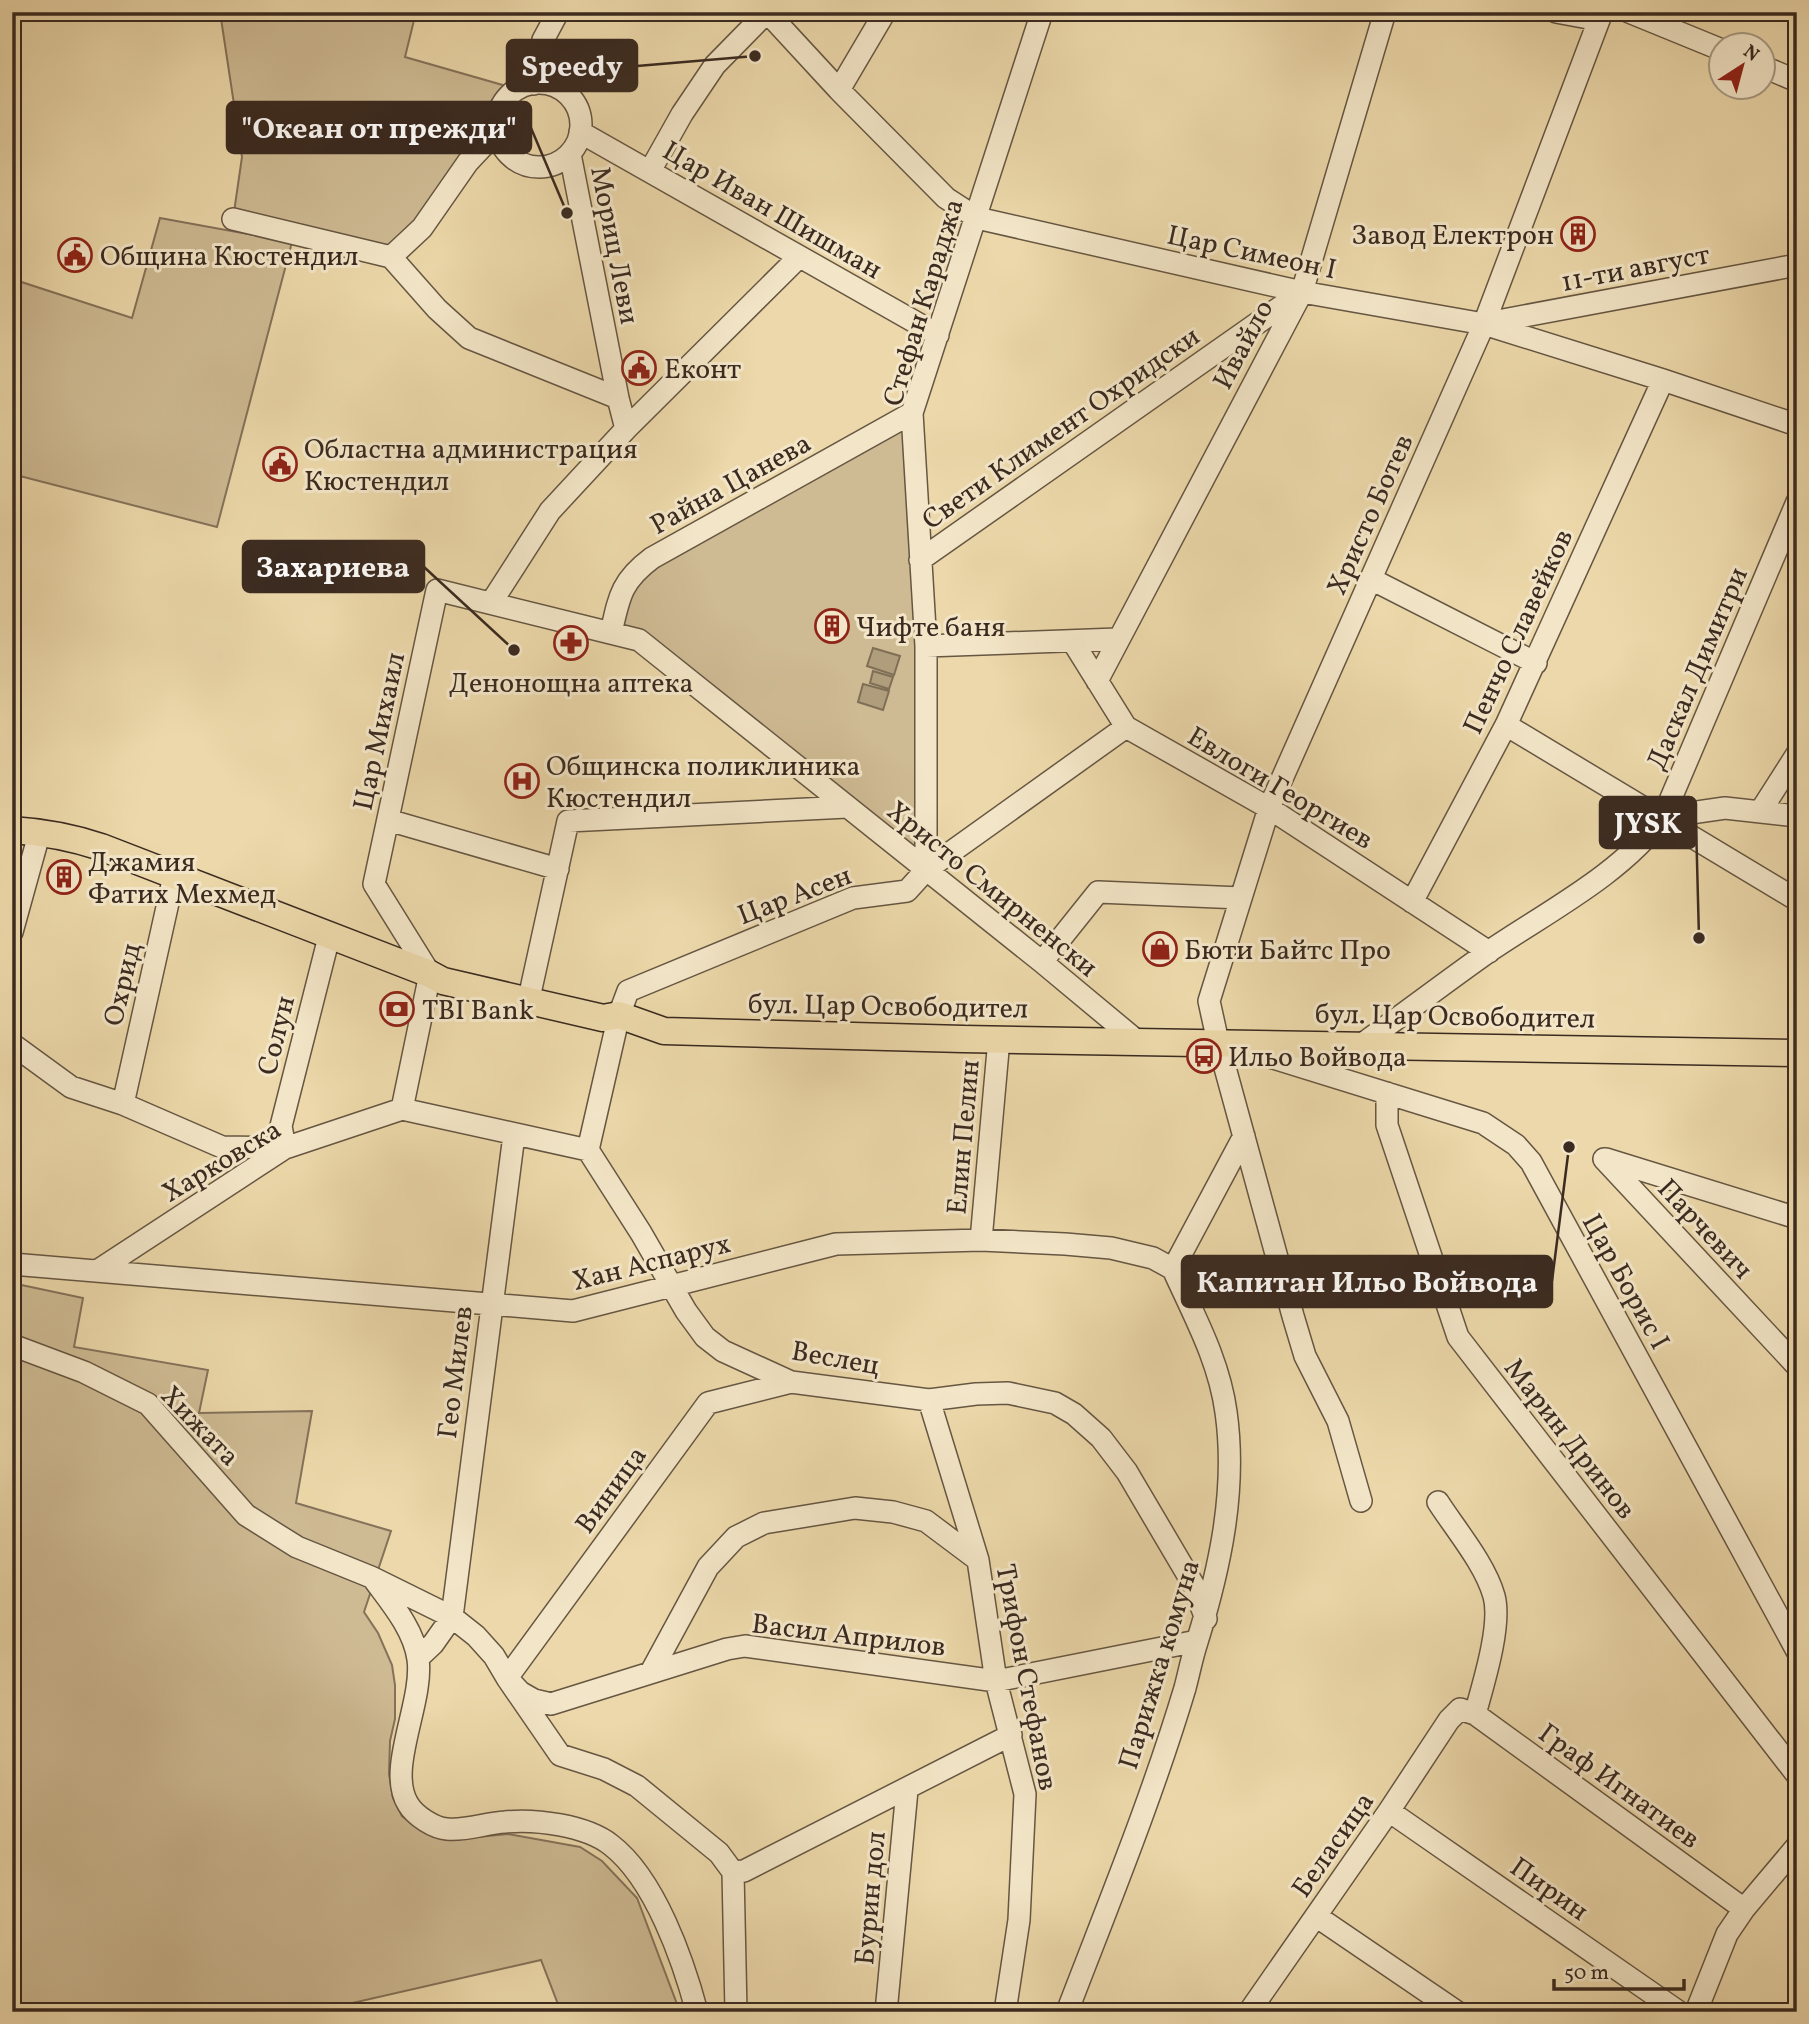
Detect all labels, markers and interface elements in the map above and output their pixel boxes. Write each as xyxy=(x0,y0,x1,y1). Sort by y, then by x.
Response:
north arrow xyxy=(1708,32,1778,102)
text: N xyxy=(1738,39,1764,69)
callout: Speedy xyxy=(507,40,637,91)
text: Speedy xyxy=(521,47,623,89)
callout: "Океан от прежди" xyxy=(227,102,531,153)
text: "Океан от прежди" xyxy=(241,109,517,151)
street label: Цар Иван Шишман xyxy=(655,132,889,290)
street label: Мориц Леви xyxy=(579,163,648,328)
street label: Стефан Караджа xyxy=(874,194,974,411)
building icon: Завод Електрон xyxy=(1559,215,1597,253)
street label: Цар Симеон I xyxy=(1163,216,1340,290)
place label: Завод Електрон xyxy=(1351,217,1554,256)
public building icon: Община Кюстендил xyxy=(56,236,94,274)
street label: 11-ти август xyxy=(1558,236,1713,303)
place label: Община Кюстендил xyxy=(100,238,359,277)
street label: Ивайло xyxy=(1204,293,1284,397)
street label: Свети Климент Охридски xyxy=(915,318,1208,540)
public building icon: Еконт xyxy=(620,349,658,387)
place label: Еконт xyxy=(664,351,741,390)
street label: Райна Цанева xyxy=(644,425,819,545)
street label: Христо Ботев xyxy=(1318,428,1424,602)
place label: Областна администрация Кюстендил xyxy=(304,431,638,502)
public building icon: Областна администрация Кюстендил xyxy=(261,445,299,483)
street label: Пенчо Славейков xyxy=(1455,523,1584,741)
callout: Захариева xyxy=(243,541,424,592)
text: Захариева xyxy=(256,548,410,590)
street label: Даскал Димитри xyxy=(1638,561,1759,777)
building icon: Чифте баня xyxy=(813,607,851,645)
place label: Чифте баня xyxy=(856,609,1005,648)
pharmacy icon: Денонощна аптека xyxy=(552,624,590,662)
street label: Цар Михаил xyxy=(345,649,416,814)
place label: Денонощна аптека xyxy=(449,665,693,704)
street label: Евлоги Георгиев xyxy=(1179,718,1380,860)
place label: Общинска поликлиника Кюстендил xyxy=(546,748,860,819)
hospital icon: Общинска поликлиника Кюстендил xyxy=(503,762,541,800)
street label: Христо Смирненски xyxy=(878,793,1105,987)
callout: JYSK xyxy=(1600,797,1696,848)
text: JYSK xyxy=(1613,804,1682,846)
place label: Джамия Фатих Мехмед xyxy=(88,844,276,915)
street label: Цар Асен xyxy=(732,857,857,936)
building icon: Джамия Фатих Мехмед xyxy=(45,858,83,896)
shop icon: Бюти Байтс Про xyxy=(1141,930,1179,968)
place label: Бюти Байтс Про xyxy=(1184,932,1391,971)
street label: Охрид xyxy=(95,939,152,1030)
street label: бул. Цар Освободител xyxy=(747,986,1028,1029)
bank icon: TBI Bank xyxy=(378,990,416,1028)
street label: Солун xyxy=(249,992,306,1079)
place label: TBI Bank xyxy=(422,992,534,1031)
street label: бул. Цар Освободител xyxy=(1314,996,1595,1039)
bus stop icon: Ильо Войвода xyxy=(1185,1037,1223,1075)
place label: Ильо Войвода xyxy=(1228,1039,1407,1078)
street label: Елин Пелин xyxy=(938,1058,991,1216)
street label: Харковска xyxy=(155,1111,289,1213)
street label: Парчевич xyxy=(1647,1171,1761,1289)
street label: Цар Борис I xyxy=(1571,1207,1678,1357)
street label: Хан Аспарух xyxy=(568,1225,735,1302)
callout: Капитан Ильо Войвода xyxy=(1182,1256,1552,1307)
text: Капитан Ильо Войвода xyxy=(1196,1263,1538,1305)
street label: Гео Милев xyxy=(429,1304,484,1441)
street label: Веслец xyxy=(788,1333,883,1386)
street label: Марин Дринов xyxy=(1494,1351,1644,1528)
street label: Хижата xyxy=(151,1378,247,1476)
street label: Виница xyxy=(567,1439,657,1542)
street label: Парижка комуна xyxy=(1110,1555,1211,1774)
street label: Трифон Стефанов xyxy=(984,1561,1067,1794)
street label: Васил Априлов xyxy=(749,1605,948,1668)
street label: Граф Игнатиев xyxy=(1530,1715,1707,1859)
street label: Беласица xyxy=(1283,1785,1385,1906)
street label: Бурин дол xyxy=(846,1830,897,1967)
street label: Пирин xyxy=(1501,1849,1596,1931)
scale bar xyxy=(1554,1947,1683,1991)
text: 50 m xyxy=(1564,1959,1609,1988)

